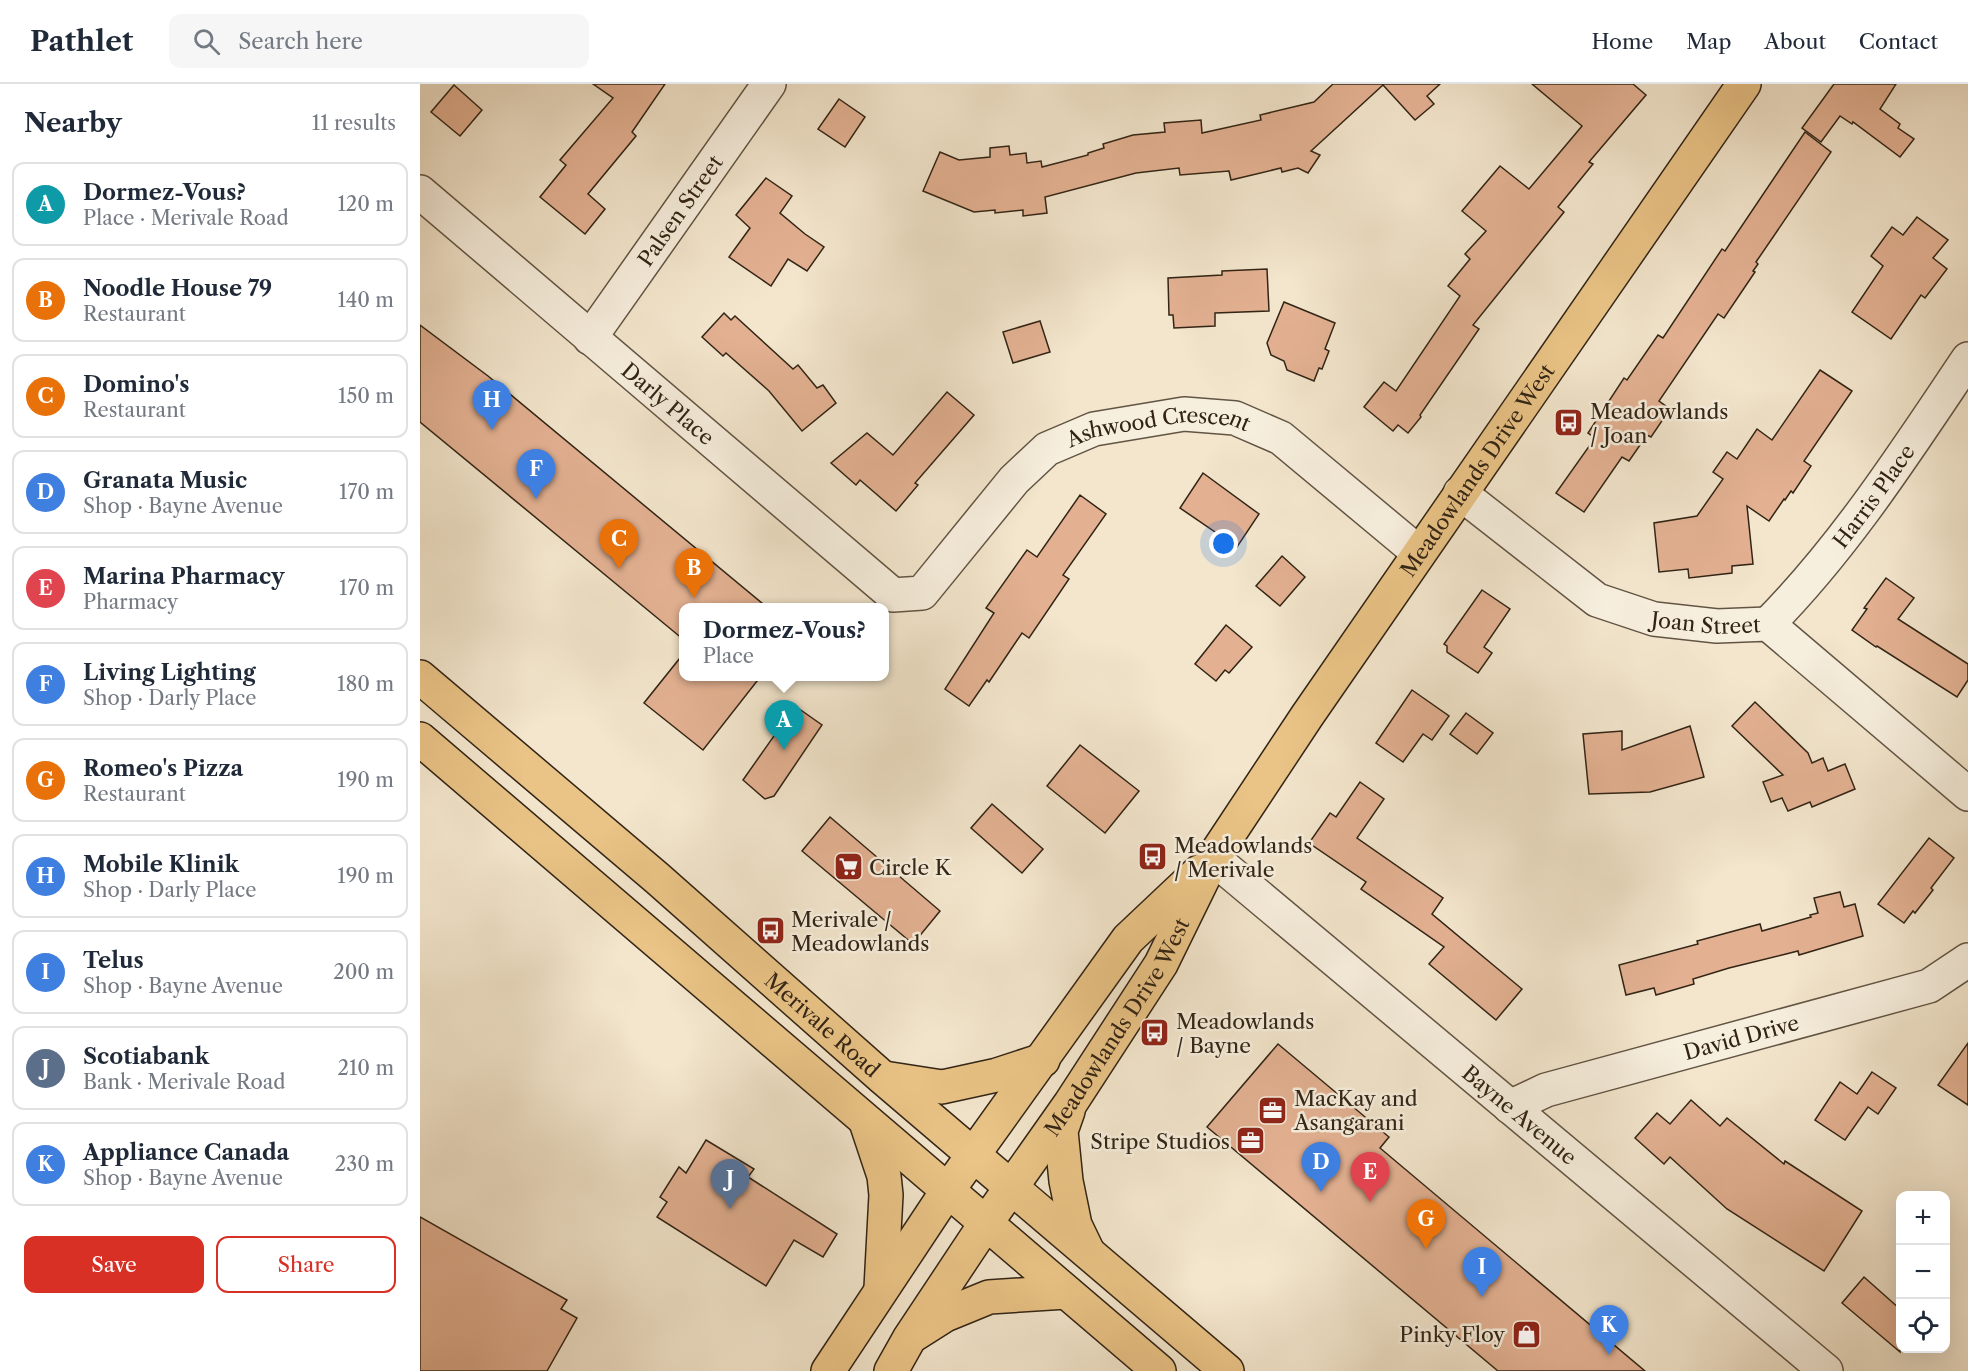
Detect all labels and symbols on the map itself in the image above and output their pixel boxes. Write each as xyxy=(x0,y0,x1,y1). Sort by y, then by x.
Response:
street label: Palsen Street xyxy=(632,150,728,271)
street label: Darly Place xyxy=(617,357,720,450)
street label: Meadowlands Drive West xyxy=(1395,358,1560,581)
pin: H xyxy=(472,380,512,430)
place label: Meadowlands / Joan xyxy=(1590,399,1728,448)
street label: Ashwood Crescent xyxy=(1061,401,1255,452)
bus stop icon: Meadowlands / Joan xyxy=(1553,407,1585,439)
street label: Harris Place xyxy=(1827,440,1919,553)
pin: F xyxy=(516,450,556,499)
pin: C xyxy=(600,520,638,569)
your location xyxy=(1209,529,1238,558)
pin: B xyxy=(674,548,714,598)
street label: Joan Street xyxy=(1647,606,1761,639)
pin: A xyxy=(764,700,804,750)
place label: Meadowlands / Merivale xyxy=(1174,833,1312,882)
bus stop icon: Meadowlands / Merivale xyxy=(1137,841,1169,873)
supermarket icon: Circle K xyxy=(832,851,864,883)
place label: Circle K xyxy=(869,855,952,880)
place label: Merivale / Meadowlands xyxy=(791,907,929,956)
street label: Meadowlands Drive West xyxy=(1039,913,1194,1141)
bus stop icon: Merivale / Meadowlands xyxy=(754,915,786,947)
street label: Merivale Road xyxy=(760,967,885,1082)
place label: Meadowlands / Bayne xyxy=(1176,1009,1314,1058)
street label: David Drive xyxy=(1681,1009,1802,1065)
bus stop icon: Meadowlands / Bayne xyxy=(1139,1017,1171,1049)
street label: Bayne Avenue xyxy=(1458,1060,1582,1170)
place label: MacKay and Asangarani xyxy=(1293,1086,1418,1135)
office icon: MacKay and Asangarani xyxy=(1257,1094,1289,1126)
office icon: Stripe Studios xyxy=(1235,1125,1267,1157)
place label: Stripe Studios xyxy=(1090,1129,1230,1154)
pin: D xyxy=(1302,1142,1340,1192)
pin: E xyxy=(1350,1152,1390,1202)
pin: J xyxy=(710,1160,750,1209)
pin: G xyxy=(1406,1200,1446,1249)
pin: I xyxy=(1462,1248,1502,1297)
pin: K xyxy=(1590,1306,1628,1355)
shop icon: Pinky Floy xyxy=(1510,1318,1542,1350)
place label: Pinky Floy xyxy=(1399,1322,1505,1347)

